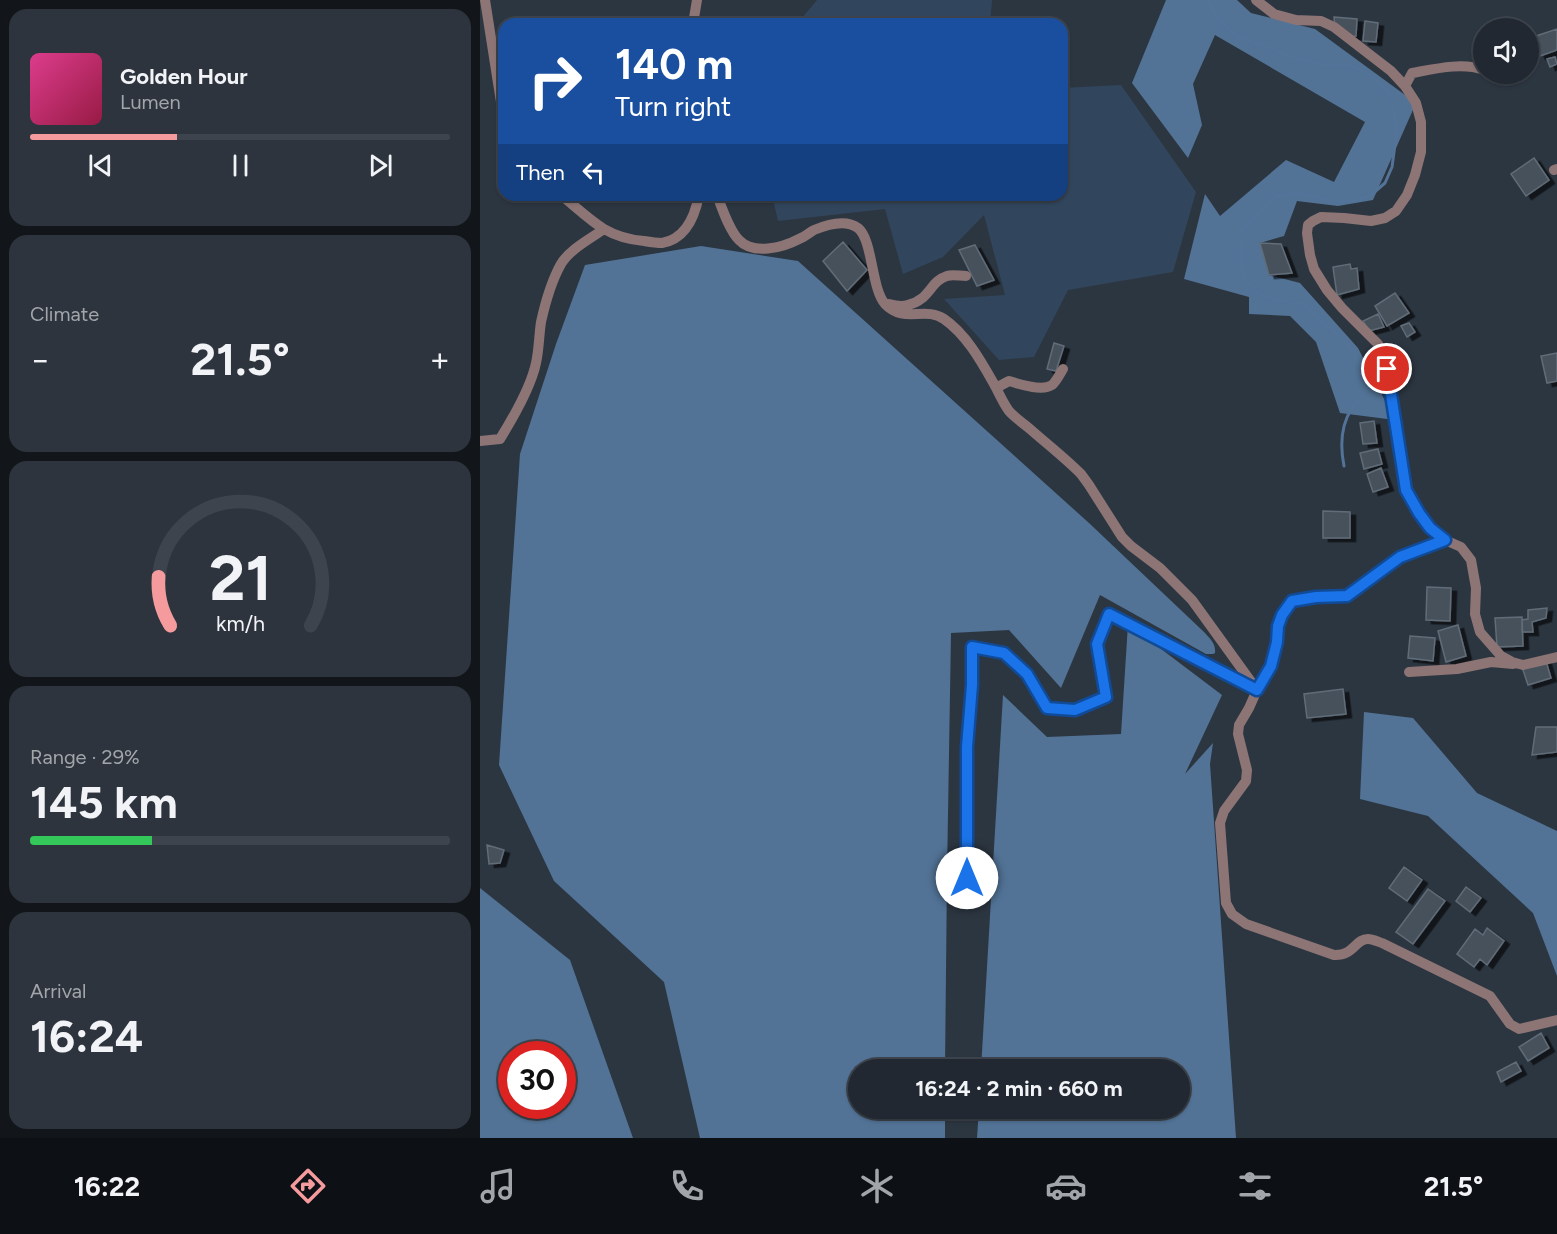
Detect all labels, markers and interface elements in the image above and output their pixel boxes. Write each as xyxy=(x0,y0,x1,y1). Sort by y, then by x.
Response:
map controls xyxy=(1473,18,1539,84)
button: sound xyxy=(1473,18,1539,84)
text: 140 m xyxy=(615,39,733,90)
icon: right xyxy=(516,42,594,120)
text: Golden Hour xyxy=(120,63,248,90)
text: Lumen xyxy=(120,90,181,114)
text: Turn right xyxy=(615,90,731,123)
icon: previous xyxy=(84,149,117,182)
icon: pause xyxy=(224,149,257,182)
icon: next xyxy=(364,149,397,182)
icon: left xyxy=(577,156,610,189)
text: Then xyxy=(516,159,565,186)
text: Climate xyxy=(30,302,99,326)
text: 21.5° xyxy=(190,332,290,386)
text: − xyxy=(30,340,51,379)
text: + xyxy=(429,340,450,379)
pin xyxy=(1361,343,1412,394)
icon: arrive xyxy=(1370,352,1403,385)
text: 21 xyxy=(209,541,271,616)
text: km/h xyxy=(216,611,264,636)
text: Range · 29% xyxy=(30,745,140,769)
text: 145 km xyxy=(30,775,178,829)
position arrow xyxy=(935,846,999,910)
text: Arrival xyxy=(30,979,86,1003)
text: 16:24 xyxy=(30,1009,143,1063)
speed limit sign: 30 xyxy=(498,1041,576,1119)
text: 16:24 · 2 min · 660 m xyxy=(915,1075,1123,1102)
icon: directions xyxy=(287,1165,329,1207)
icon: music xyxy=(477,1165,519,1207)
icon: phone xyxy=(666,1165,708,1207)
icon: climate xyxy=(856,1165,898,1207)
icon: car xyxy=(1045,1165,1087,1207)
icon: filters xyxy=(1234,1165,1276,1207)
text: 16:22 xyxy=(74,1170,140,1203)
text: 21.5° xyxy=(1424,1170,1483,1203)

